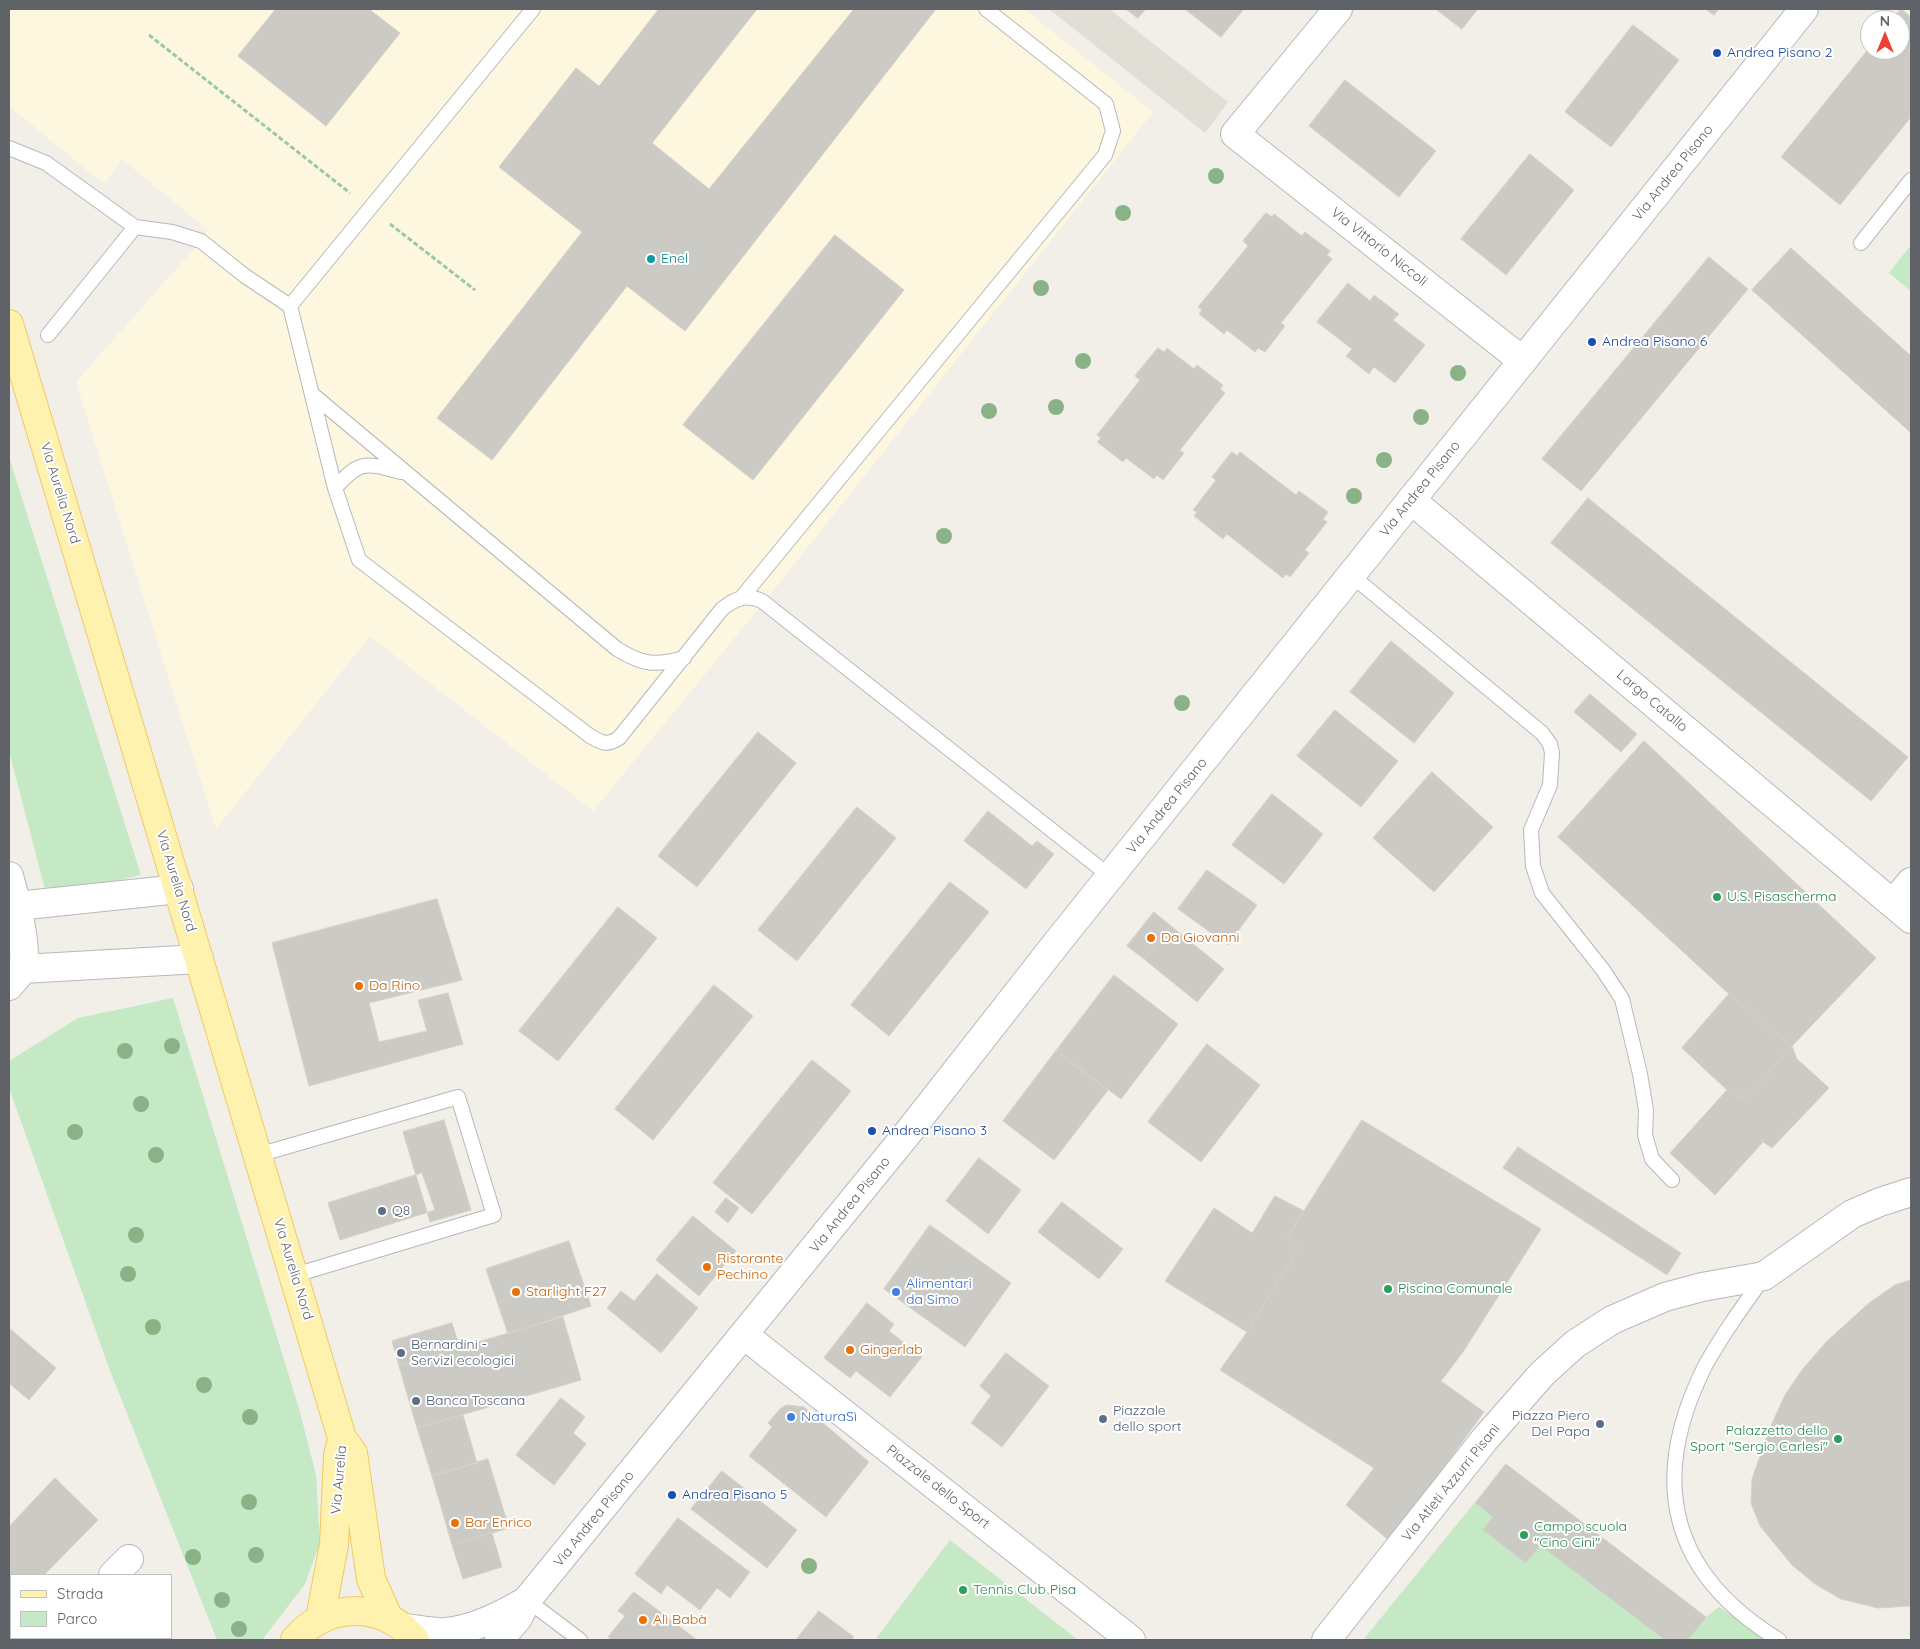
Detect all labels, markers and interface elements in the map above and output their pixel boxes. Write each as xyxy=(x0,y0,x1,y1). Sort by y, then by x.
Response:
north arrow xyxy=(1860,10,1910,60)
text: N xyxy=(1880,12,1890,30)
place label: Andrea Pisano 2 xyxy=(1727,45,1833,61)
marker: Andrea Pisano 2 xyxy=(1711,47,1723,59)
street label: Via Andrea Pisano xyxy=(1629,122,1717,224)
street label: Via Vittorio Niccoli xyxy=(1327,204,1431,290)
place label: Enel xyxy=(661,251,688,267)
marker: Enel xyxy=(645,253,657,265)
place label: Andrea Pisano 6 xyxy=(1602,334,1707,350)
marker: Andrea Pisano 6 xyxy=(1586,336,1598,348)
street label: Via Andrea Pisano xyxy=(1376,438,1464,540)
street label: Via Aurelia Nord xyxy=(37,440,83,546)
street label: Largo Catallo xyxy=(1613,666,1691,736)
street label: Via Andrea Pisano xyxy=(1123,755,1211,857)
street label: Via Aurelia Nord xyxy=(153,828,199,934)
place label: U.S. Pisascherma xyxy=(1727,889,1837,905)
marker: U.S. Pisascherma xyxy=(1711,891,1723,903)
place label: Da Giovanni xyxy=(1161,930,1240,946)
marker: Da Giovanni xyxy=(1145,932,1157,944)
place label: Da Rino xyxy=(369,978,420,994)
marker: Da Rino xyxy=(353,980,365,992)
place label: Andrea Pisano 3 xyxy=(882,1123,987,1139)
marker: Andrea Pisano 3 xyxy=(866,1125,878,1137)
street label: Via Andrea Pisano xyxy=(806,1154,894,1256)
place label: Q8 xyxy=(392,1203,410,1219)
marker: Q8 xyxy=(376,1205,388,1217)
street label: Via Aurelia Nord xyxy=(270,1216,316,1322)
place label: Ristorante Pechino xyxy=(717,1251,783,1284)
marker: Ristorante Pechino xyxy=(701,1261,713,1273)
place label: Alimentari da Simo xyxy=(906,1276,972,1308)
place label: Piscina Comunale xyxy=(1398,1281,1512,1297)
marker: Piscina Comunale xyxy=(1382,1283,1394,1295)
place label: Starlight F27 xyxy=(526,1284,607,1300)
marker: Starlight F27 xyxy=(510,1286,522,1298)
marker: Alimentari da Simo xyxy=(890,1286,902,1298)
place label: Bernardini - Servizi ecologici xyxy=(411,1337,514,1370)
place label: Gingerlab xyxy=(860,1342,923,1358)
marker: Gingerlab xyxy=(844,1344,856,1356)
marker: Bernardini - Servizi ecologici xyxy=(395,1347,407,1359)
place label: Banca Toscana xyxy=(426,1393,525,1409)
marker: Banca Toscana xyxy=(410,1395,422,1407)
place label: Piazzale dello sport xyxy=(1113,1403,1182,1435)
place label: Piazza Piero Del Papa xyxy=(1512,1408,1590,1440)
place label: NaturaSì xyxy=(801,1409,857,1425)
marker: NaturaSì xyxy=(785,1411,797,1423)
marker: Piazzale dello sport xyxy=(1097,1413,1109,1425)
marker: Piazza Piero Del Papa xyxy=(1594,1418,1606,1430)
street label: Via Atleti Azzurri Pisani xyxy=(1398,1421,1504,1545)
place label: Palazzetto dello Sport "Sergio Carlesi" xyxy=(1690,1423,1828,1455)
marker: Palazzetto dello Sport "Sergio Carlesi" xyxy=(1832,1433,1844,1445)
street label: Piazzale dello Sport xyxy=(883,1441,993,1533)
street label: Via Aurelia xyxy=(328,1445,350,1515)
street label: Via Andrea Pisano xyxy=(550,1468,638,1570)
place label: Andrea Pisano 5 xyxy=(682,1487,787,1503)
marker: Andrea Pisano 5 xyxy=(666,1489,678,1501)
place label: Bar Enrico xyxy=(465,1515,532,1531)
marker: Bar Enrico xyxy=(449,1517,461,1529)
place label: Campo scuola "Cino Cini" xyxy=(1534,1519,1627,1551)
marker: Campo scuola "Cino Cini" xyxy=(1518,1529,1530,1541)
legend xyxy=(10,1574,172,1639)
place label: Tennis Club Pisa xyxy=(973,1582,1076,1598)
text: Strada xyxy=(57,1584,103,1603)
marker: Tennis Club Pisa xyxy=(957,1584,969,1596)
text: Parco xyxy=(57,1609,97,1628)
place label: Alì Babà xyxy=(653,1612,707,1628)
marker: Alì Babà xyxy=(637,1614,649,1626)

